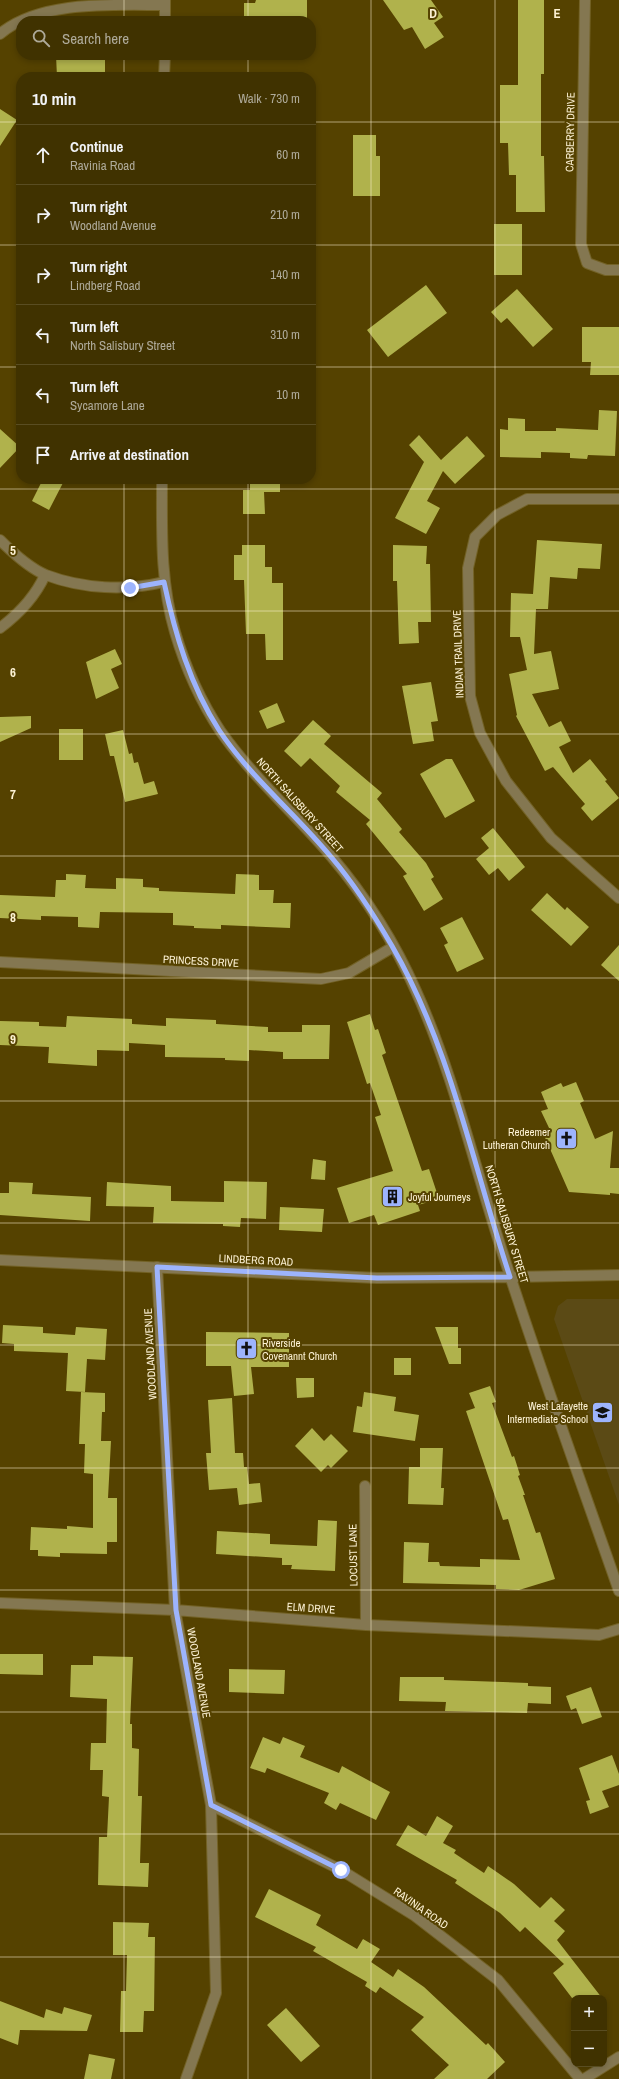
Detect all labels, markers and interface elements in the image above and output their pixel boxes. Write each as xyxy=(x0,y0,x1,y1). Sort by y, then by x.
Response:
text: D xyxy=(429,5,437,22)
text: E xyxy=(553,5,561,22)
search box xyxy=(16,16,316,60)
icon: search xyxy=(30,27,52,49)
text: Search here xyxy=(62,28,129,49)
text: 10 min xyxy=(32,87,76,110)
text: Walk · 730 m xyxy=(238,90,300,107)
street label: CARBERRY DRIVE xyxy=(562,92,578,172)
text: Continue xyxy=(70,136,123,157)
icon: ahead xyxy=(32,144,54,166)
text: 60 m xyxy=(276,146,300,163)
text: Ravinia Road xyxy=(70,157,135,174)
text: Turn right xyxy=(70,196,127,217)
icon: right xyxy=(32,204,54,226)
text: 210 m xyxy=(270,206,300,223)
text: Woodland Avenue xyxy=(70,217,156,234)
text: Turn right xyxy=(70,256,127,277)
icon: right xyxy=(32,264,54,286)
text: 140 m xyxy=(270,266,300,283)
text: Lindberg Road xyxy=(70,277,141,294)
text: Turn left xyxy=(70,316,118,337)
icon: left xyxy=(32,324,54,346)
text: 310 m xyxy=(270,326,300,343)
text: North Salisbury Street xyxy=(70,337,175,354)
text: Turn left xyxy=(70,376,118,397)
icon: left xyxy=(32,384,54,406)
text: 10 m xyxy=(276,386,300,403)
text: Sycamore Lane xyxy=(70,397,145,414)
icon: arrive xyxy=(32,444,54,466)
text: Arrive at destination xyxy=(70,444,189,465)
text: 5 xyxy=(10,542,16,559)
route end xyxy=(121,579,139,597)
street label: INDIAN TRAIL DRIVE xyxy=(449,610,467,698)
text: 6 xyxy=(10,664,16,681)
street label: NORTH SALISBURY STREET xyxy=(254,755,347,856)
text: 7 xyxy=(10,786,16,803)
text: 8 xyxy=(10,909,16,926)
street label: PRINCESS DRIVE xyxy=(163,952,239,970)
text: 9 xyxy=(10,1031,16,1048)
place label: Redeemer Lutheran Church xyxy=(483,1125,550,1152)
church icon: Redeemer Lutheran Church xyxy=(553,1125,579,1151)
street label: NORTH SALISBURY STREET xyxy=(482,1163,532,1285)
building icon: Joyful Journeys xyxy=(380,1184,406,1210)
place label: Joyful Journeys xyxy=(408,1190,471,1204)
street label: LINDBERG ROAD xyxy=(218,1251,294,1269)
street label: WOODLAND AVENUE xyxy=(141,1308,159,1400)
church icon: Riverside Covenannt Church xyxy=(234,1336,260,1362)
place label: Riverside Covenannt Church xyxy=(262,1336,337,1363)
place label: West Lafayette Intermediate School xyxy=(507,1399,588,1426)
school or university icon: West Lafayette Intermediate School xyxy=(590,1399,616,1425)
street label: LOCUST LANE xyxy=(345,1524,361,1586)
street label: ELM DRIVE xyxy=(286,1599,336,1617)
street label: WOODLAND AVENUE xyxy=(184,1627,214,1719)
route start xyxy=(332,1861,350,1879)
street label: RAVINIA ROAD xyxy=(391,1884,451,1932)
map controls xyxy=(571,1995,607,2067)
button: + xyxy=(571,1995,607,2031)
button: − xyxy=(571,2031,607,2067)

